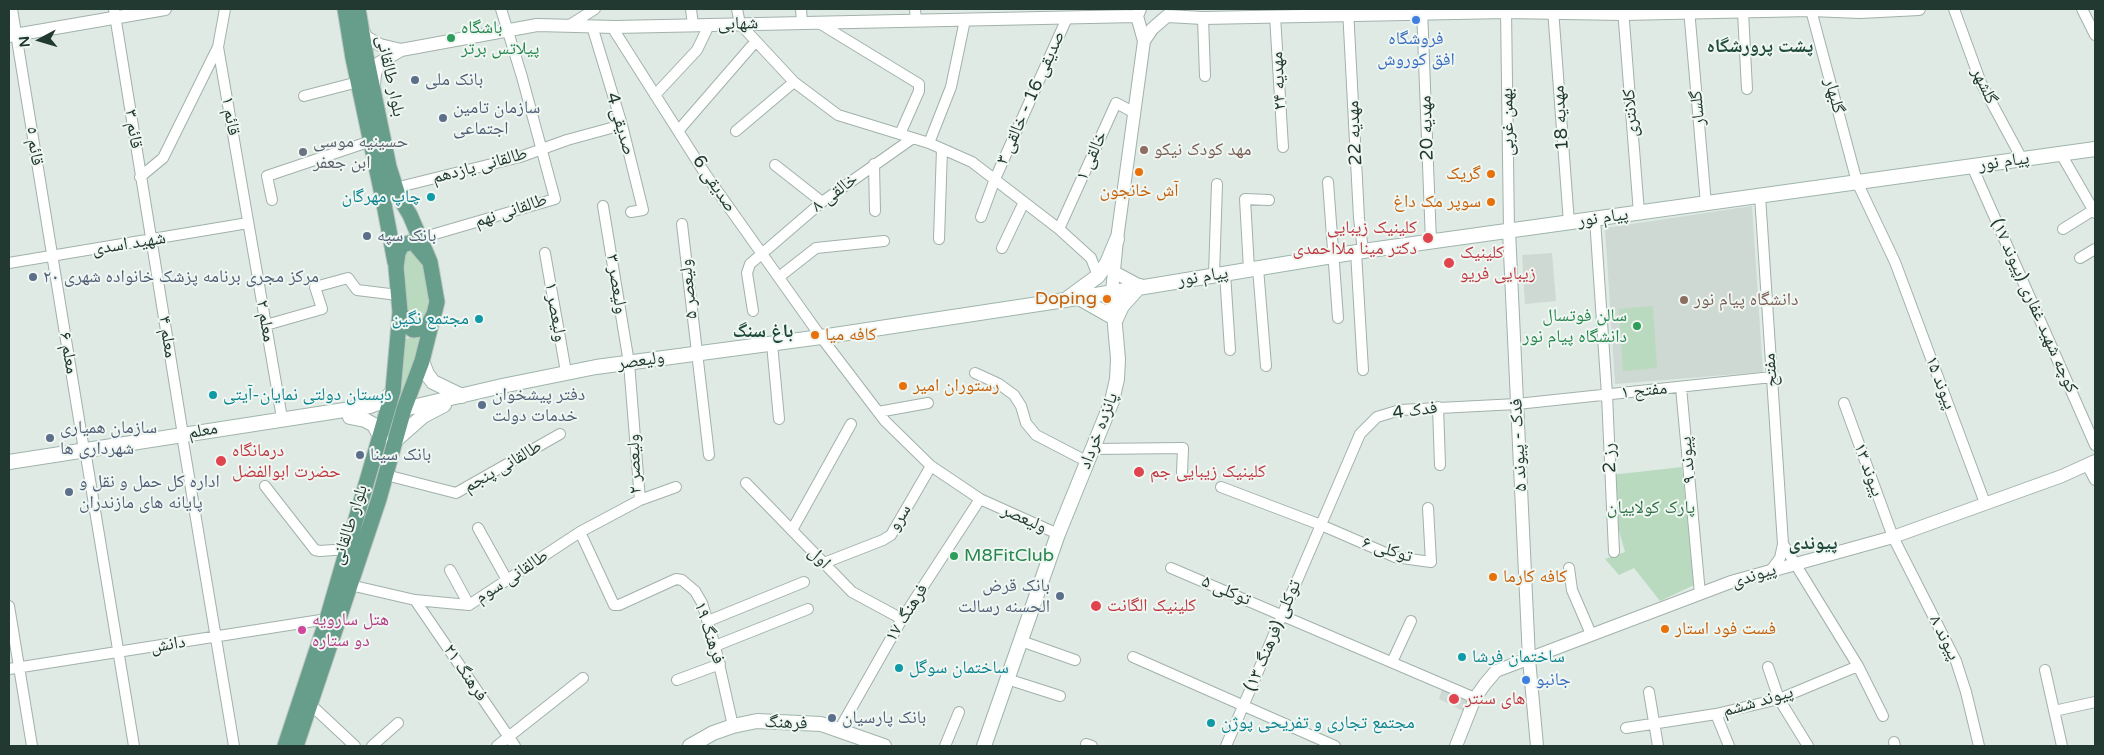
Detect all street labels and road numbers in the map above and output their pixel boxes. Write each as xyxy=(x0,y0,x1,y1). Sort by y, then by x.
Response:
street label: شهابی xyxy=(718,13,758,35)
street label: صدیقی 16 - خالقی ۳ xyxy=(992,28,1070,168)
street label: بلوار طالقانی xyxy=(371,33,409,119)
street label: مهدیه ۲۴ xyxy=(1267,51,1291,111)
street label: گلشهر xyxy=(1966,64,2002,108)
street label: گلبهار xyxy=(1819,76,1849,116)
street label: مهدیه 18 xyxy=(1548,85,1574,151)
street label: بهمن غربی xyxy=(1497,88,1519,156)
street label: کلانتری xyxy=(1619,88,1643,138)
street label: گلسار xyxy=(1686,89,1710,127)
street label: صدیقی 4 xyxy=(601,90,639,158)
street label: قائم ١ xyxy=(216,95,244,137)
street label: مهدیه 20 xyxy=(1415,95,1439,161)
street label: مهدیه 22 xyxy=(1343,100,1367,166)
street label: قائم ٣ xyxy=(119,108,147,150)
street label: قائم ٥ xyxy=(20,125,48,167)
street label: خالقی ١ xyxy=(1072,128,1112,184)
street label: طالقانی یازدهم xyxy=(430,143,530,189)
street label: پیام نور xyxy=(1977,148,2031,176)
street label: صدیقی 6 xyxy=(687,151,741,217)
street label: خالقی ۸ xyxy=(808,169,862,217)
street label: طالقانی نهم xyxy=(472,189,550,233)
street label: پیام نور xyxy=(1576,204,1630,232)
street label: کوچه شهید غفاری (پیوند ۱۷) xyxy=(1986,215,2082,397)
street label: شهید اسدی xyxy=(91,228,167,260)
street label: ولیعصر ٣ xyxy=(601,253,631,315)
street label: ولیعصر ۵ xyxy=(675,258,703,320)
street label: پیام نور xyxy=(1176,262,1230,292)
street label: ولیعصر ١ xyxy=(539,280,571,344)
street label: معلم ٢ xyxy=(251,298,279,344)
street label: معلم ۴ xyxy=(153,314,181,360)
street label: معلم ۶ xyxy=(54,330,82,376)
street label: ولیعصر xyxy=(616,347,666,375)
street label: مفتح xyxy=(1759,352,1783,388)
street label: پیوند ۱۵ xyxy=(1920,353,1960,413)
street label: مفتح ۱ xyxy=(1620,378,1668,404)
street label: پانزده خرداد xyxy=(1075,390,1123,472)
street label: فدک 4 xyxy=(1391,397,1439,425)
street label: فدک - پیوند ۵ xyxy=(1506,398,1532,492)
street label: معلم xyxy=(187,418,219,444)
street label: ولیعصر ٢ xyxy=(623,434,647,494)
street label: پیوند ۹ xyxy=(1675,435,1701,485)
street label: طالقانی پنجم xyxy=(460,436,546,498)
street label: پیوند ۱۳ xyxy=(1848,440,1888,500)
street label: رز 2 xyxy=(1598,443,1622,473)
street label: بلوار طالقانی xyxy=(327,482,373,568)
street label: ولیعصر xyxy=(998,499,1050,539)
street label: سرو xyxy=(884,501,916,535)
street label: توکلی ۶ xyxy=(1359,532,1415,568)
street label: اول xyxy=(803,542,835,574)
street label: طالقانی سوم xyxy=(471,545,553,609)
street label: پیوندی xyxy=(1729,559,1779,593)
street label: توکلی ۵ xyxy=(1198,571,1254,611)
street label: توکلی (فرهنگ ۱۳) xyxy=(1240,577,1306,695)
street label: فرهنگ ۱۷ xyxy=(881,580,933,646)
street label: فرهنگ ۱۹ xyxy=(689,599,729,667)
street label: پیوند ۸ xyxy=(1924,612,1964,664)
street label: دانش xyxy=(149,632,187,658)
street label: فرهنگ ۲۱ xyxy=(438,640,492,706)
street label: پیوند ششم xyxy=(1720,682,1796,722)
street label: فرهنگ xyxy=(764,711,808,735)

